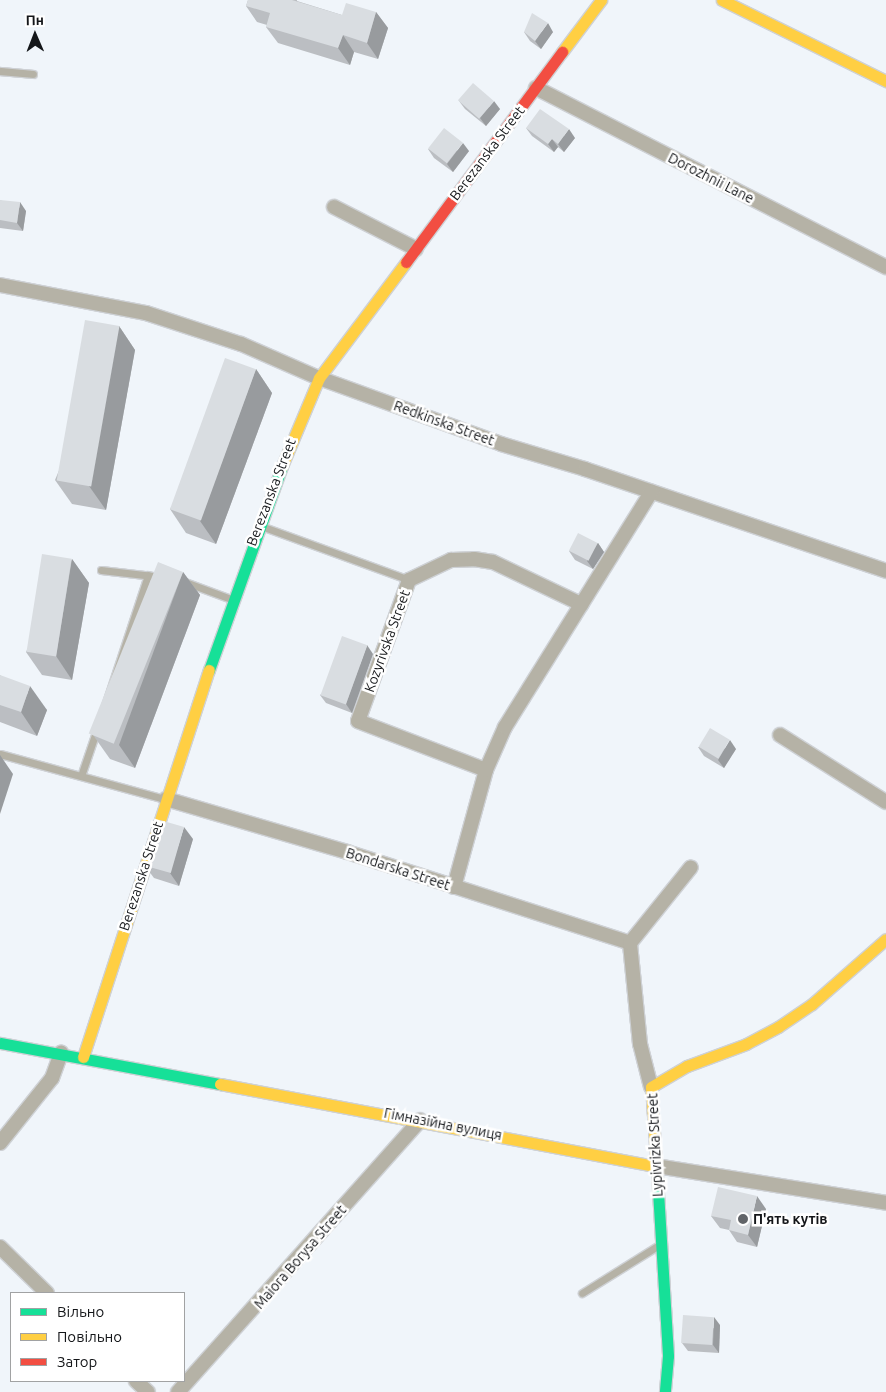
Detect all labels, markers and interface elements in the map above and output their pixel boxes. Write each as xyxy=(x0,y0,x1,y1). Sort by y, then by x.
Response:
north arrow xyxy=(10,10,60,60)
text: Пн xyxy=(25,12,44,28)
street label: Berezanska Street xyxy=(446,102,528,204)
street label: Dorozhnii Lane xyxy=(665,149,757,207)
street label: Redkinska Street xyxy=(391,397,497,449)
street label: Berezanska Street xyxy=(243,436,299,548)
street label: Kozyrivska Street xyxy=(361,587,413,695)
street label: Berezanska Street xyxy=(115,819,167,933)
street label: Bondarska Street xyxy=(344,844,452,894)
street label: Lypivrizka Street xyxy=(644,1093,666,1197)
street label: Гімназійна вулиця xyxy=(383,1104,503,1144)
street label: Maiora Borysa Street xyxy=(250,1202,350,1312)
place label: П'ять кутів xyxy=(753,1211,828,1227)
marker: П'ять кутів xyxy=(737,1213,749,1225)
legend xyxy=(10,1292,185,1382)
text: Вільно xyxy=(57,1303,104,1320)
text: Повільно xyxy=(57,1328,122,1345)
text: Затор xyxy=(57,1353,97,1370)

